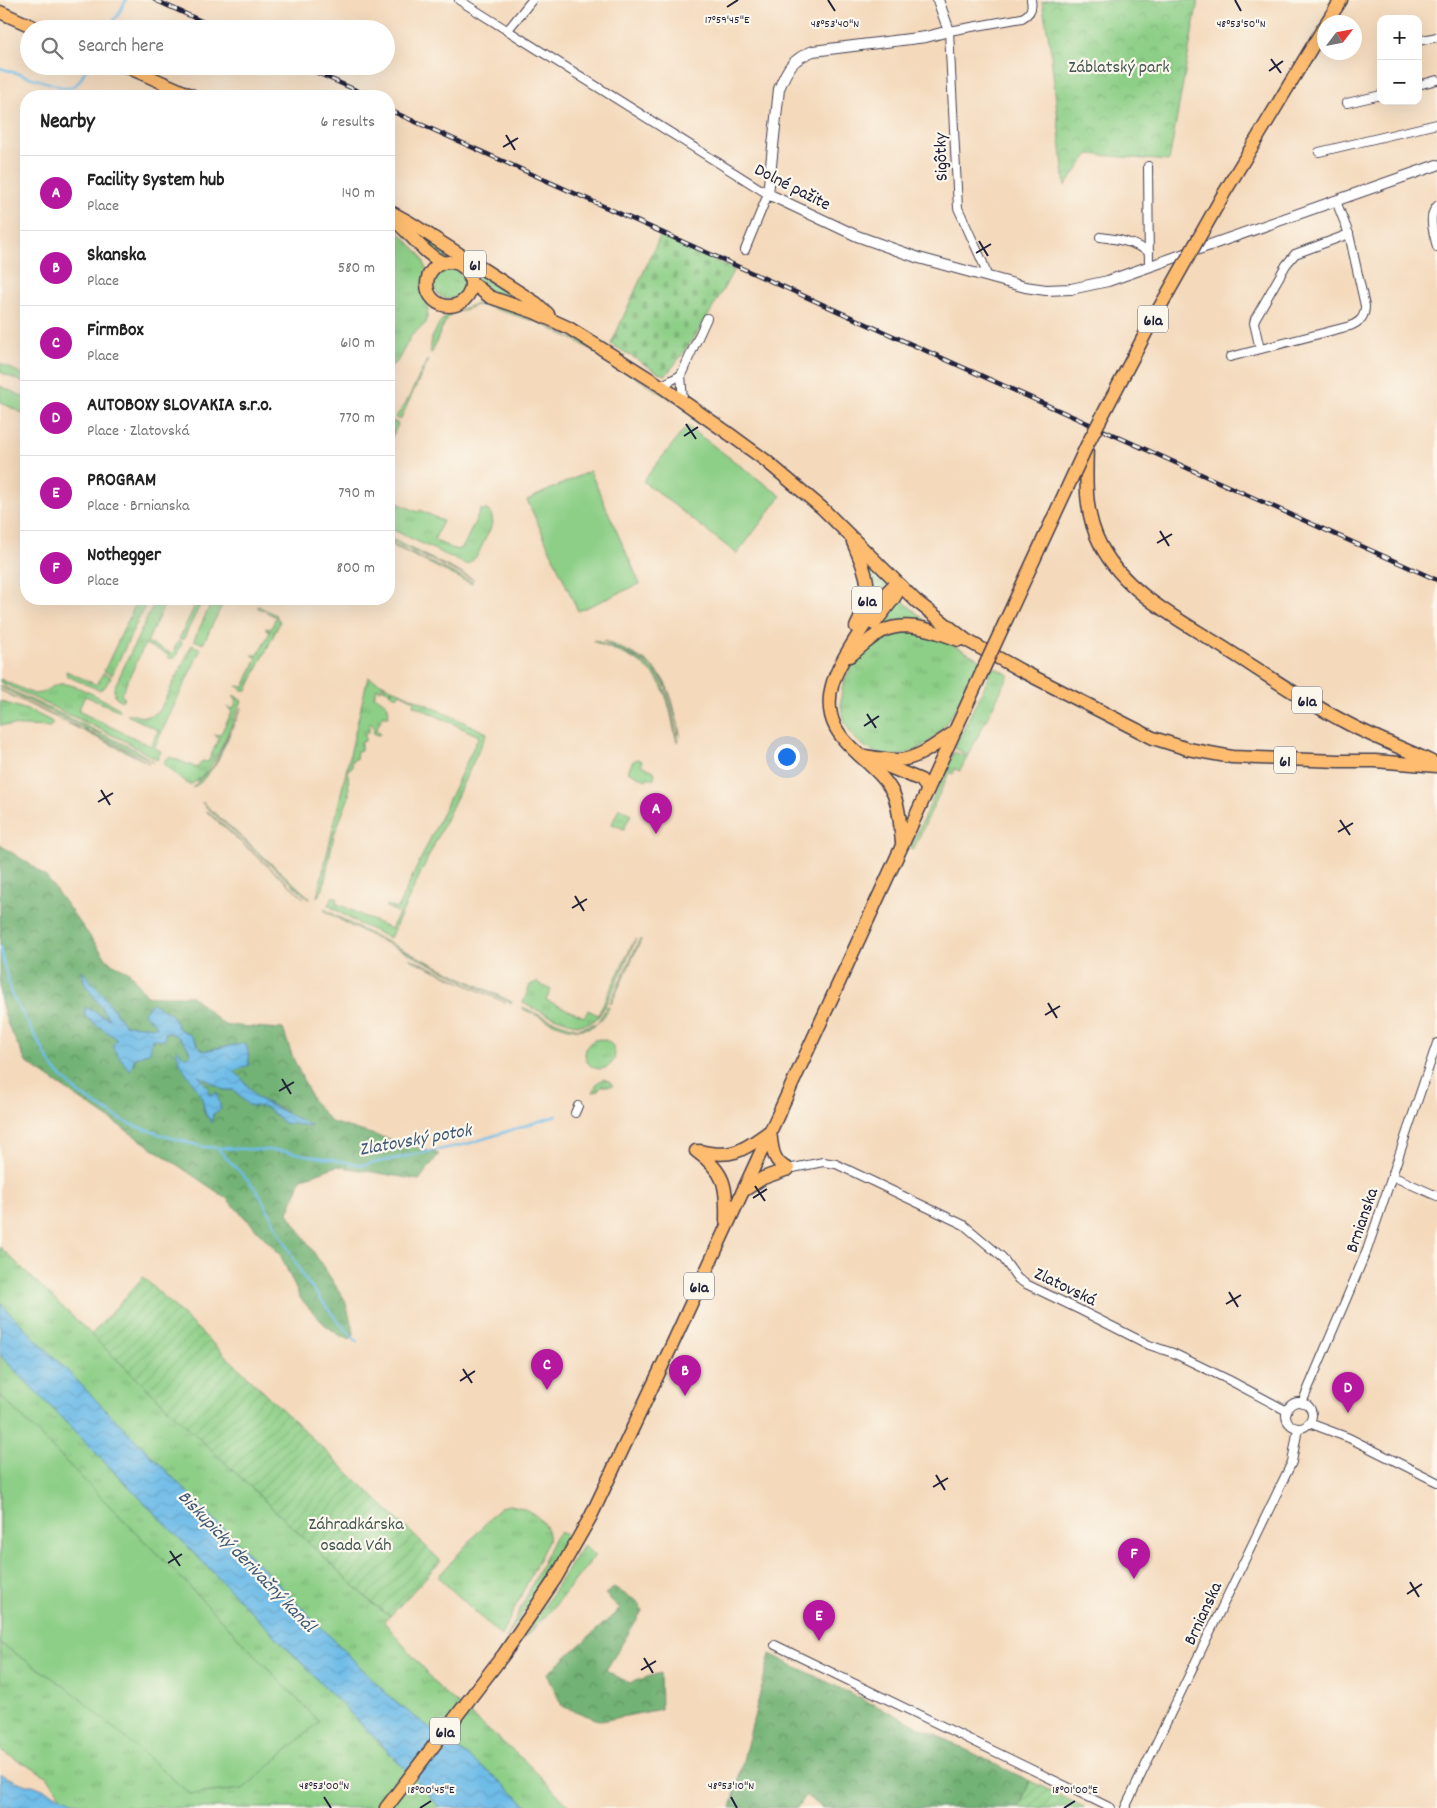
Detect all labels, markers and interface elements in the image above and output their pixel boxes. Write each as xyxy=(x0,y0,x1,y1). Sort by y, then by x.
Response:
text: 17°59'45"E xyxy=(705,12,750,29)
north arrow xyxy=(1317,15,1362,60)
map controls xyxy=(1377,15,1422,105)
button: + xyxy=(1377,15,1422,60)
text: 48°53'40"N xyxy=(811,16,859,33)
text: 48°53'50"N xyxy=(1216,16,1266,33)
search box xyxy=(20,20,395,75)
icon: search xyxy=(38,34,66,62)
text: Search here xyxy=(78,34,164,61)
park label: Záblatský park xyxy=(1068,56,1170,81)
button: − xyxy=(1377,60,1422,105)
text: Nearby xyxy=(40,108,95,138)
text: 6 results xyxy=(320,111,375,134)
street label: Sigôtky xyxy=(929,132,956,182)
street label: Dolné pažite xyxy=(749,158,834,218)
text: Facility System hub xyxy=(87,168,225,195)
text: A xyxy=(52,182,60,205)
text: 140 m xyxy=(341,182,375,205)
text: Place xyxy=(87,195,119,218)
text: Skanska xyxy=(87,243,146,270)
road number: 61 xyxy=(464,250,486,278)
text: B xyxy=(52,257,60,280)
text: 580 m xyxy=(338,257,375,280)
text: Place xyxy=(87,270,119,293)
road number: 61a xyxy=(1138,306,1168,332)
text: FirmBox xyxy=(87,318,144,345)
text: C xyxy=(52,332,60,355)
text: 610 m xyxy=(340,332,375,355)
text: Place xyxy=(87,345,119,368)
text: AUTOBOXY SLOVAKIA s.r.o. xyxy=(87,393,272,420)
text: D xyxy=(52,407,60,430)
text: 770 m xyxy=(339,407,375,430)
text: Place · Zlatovská xyxy=(87,420,189,443)
text: PROGRAM xyxy=(87,468,156,495)
text: E xyxy=(52,482,60,505)
text: 790 m xyxy=(338,482,375,505)
text: Place · Brnianska xyxy=(87,495,190,518)
text: Nothegger xyxy=(87,543,161,570)
text: F xyxy=(52,557,60,580)
text: 800 m xyxy=(336,557,375,580)
text: Place xyxy=(87,570,119,593)
road number: 61a xyxy=(852,586,882,614)
road number: 61a xyxy=(1292,686,1322,714)
your location xyxy=(774,744,800,770)
road number: 61 xyxy=(1274,746,1296,774)
pin: A xyxy=(640,793,672,834)
water label: Zlatovský potok xyxy=(357,1118,476,1165)
street label: Brnianska xyxy=(1341,1185,1386,1257)
street label: Zlatovská xyxy=(1029,1262,1100,1314)
road number: 61a xyxy=(684,1272,714,1300)
pin: C xyxy=(531,1349,563,1390)
pin: B xyxy=(669,1355,701,1396)
pin: D xyxy=(1332,1372,1364,1413)
water label: Biskupický derivačný kanál xyxy=(170,1485,322,1641)
park label: Záhradkárska osada Váh xyxy=(308,1513,404,1559)
pin: F xyxy=(1118,1538,1150,1579)
street label: Brnianska xyxy=(1179,1578,1230,1650)
pin: E xyxy=(803,1600,835,1641)
road number: 61a xyxy=(430,1718,460,1744)
text: 48°53'00"N xyxy=(299,1778,349,1795)
text: 48°53'10"N xyxy=(708,1778,754,1795)
text: 18°00'45"E xyxy=(408,1782,455,1799)
text: 18°01'00"E xyxy=(1052,1782,1098,1799)

